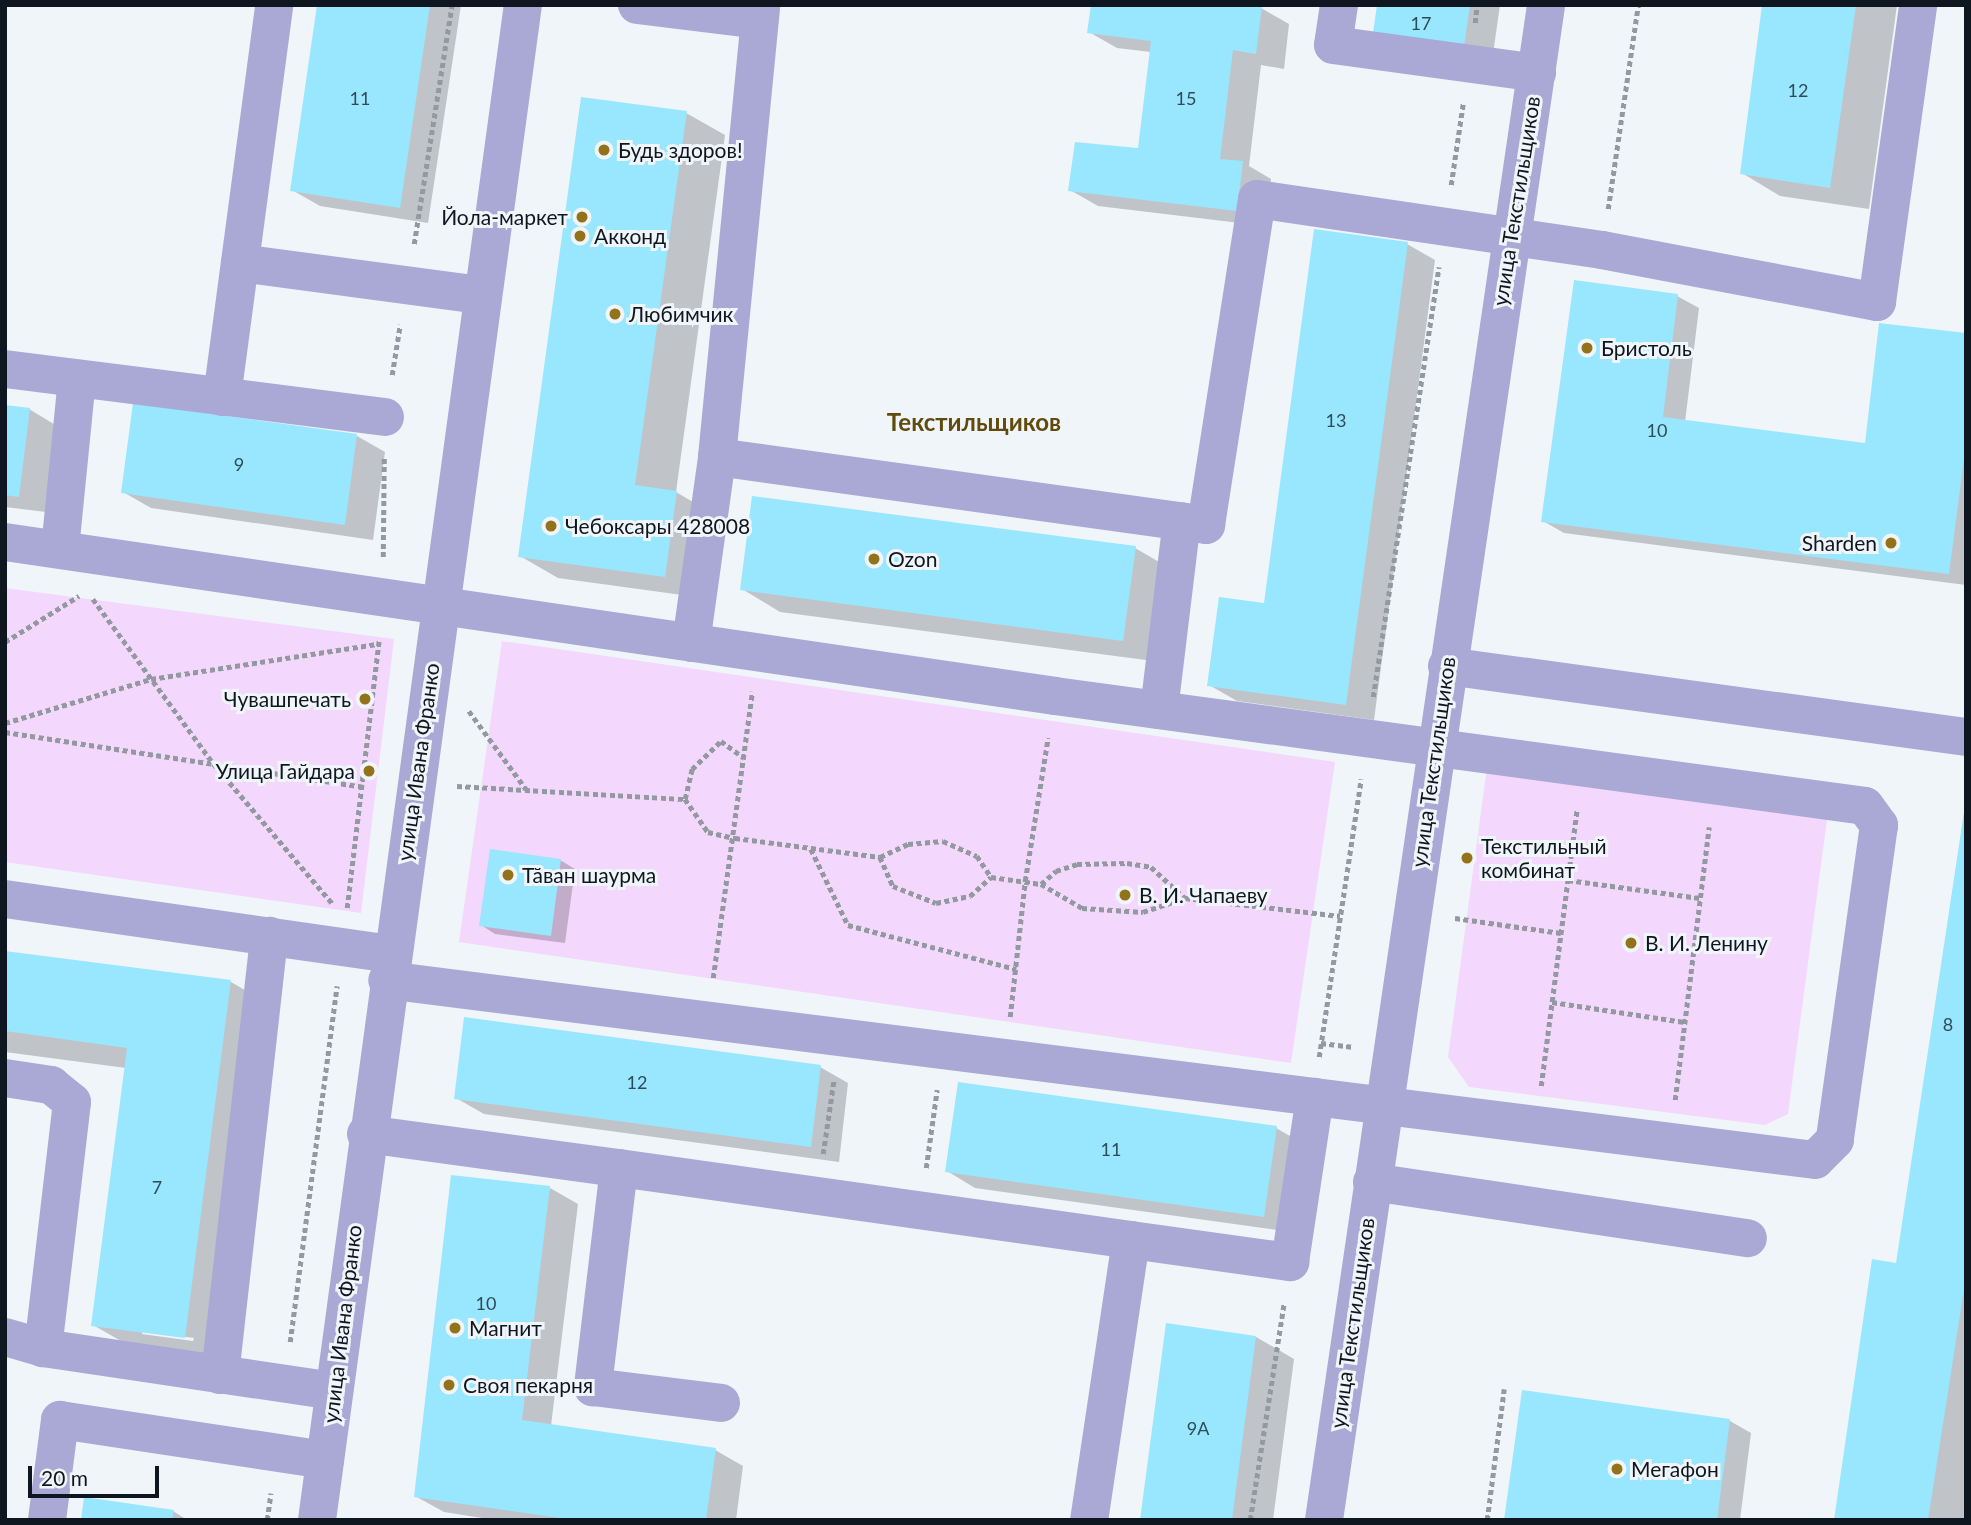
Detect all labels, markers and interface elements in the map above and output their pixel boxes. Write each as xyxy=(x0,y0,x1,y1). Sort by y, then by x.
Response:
house number: 17 xyxy=(1411,12,1431,34)
house number: 12 xyxy=(1788,79,1808,101)
house number: 11 xyxy=(350,87,370,109)
house number: 15 xyxy=(1176,87,1196,109)
street label: улица Текстильщиков xyxy=(1487,94,1545,308)
place label: Будь здоров! xyxy=(618,137,743,163)
marker: Будь здоров! xyxy=(596,142,612,158)
place label: Йола-маркет xyxy=(441,204,568,230)
marker: Йола-маркет xyxy=(574,209,590,225)
place label: Акконд xyxy=(594,223,666,249)
marker: Акконд xyxy=(572,228,588,244)
place label: Любимчик xyxy=(629,301,733,327)
marker: Любимчик xyxy=(607,306,623,322)
place label: Бристоль xyxy=(1601,335,1692,361)
marker: Бристоль xyxy=(1579,340,1595,356)
district label: Текстильщиков xyxy=(887,408,1061,436)
house number: 13 xyxy=(1326,409,1346,431)
house number: 10 xyxy=(1647,419,1667,441)
house number: 9 xyxy=(234,453,244,475)
place label: Чебоксары 428008 xyxy=(565,513,750,539)
marker: Чебоксары 428008 xyxy=(543,518,559,534)
place label: Sharden xyxy=(1802,530,1877,556)
marker: Sharden xyxy=(1883,535,1899,551)
place label: Ozon xyxy=(888,546,937,572)
marker: Ozon xyxy=(866,551,882,567)
street label: улица Текстильщиков xyxy=(1406,655,1460,869)
street label: улица Ивана Франко xyxy=(392,661,444,863)
place label: Чувашпечать xyxy=(224,686,351,712)
marker: Чувашпечать xyxy=(357,691,373,707)
place label: Улица Гайдара xyxy=(216,758,355,784)
marker: Улица Гайдара xyxy=(361,763,377,779)
place label: Текстильный комбинат xyxy=(1481,833,1607,883)
marker: Текстильный комбинат xyxy=(1459,850,1475,866)
place label: Тӑван шаурма xyxy=(522,862,656,888)
marker: Тӑван шаурма xyxy=(500,867,516,883)
place label: В. И. Чапаеву xyxy=(1139,882,1268,908)
marker: В. И. Чапаеву xyxy=(1117,887,1133,903)
place label: В. И. Ленину xyxy=(1645,930,1768,956)
marker: В. И. Ленину xyxy=(1623,935,1639,951)
house number: 8 xyxy=(1943,1013,1953,1035)
house number: 12 xyxy=(627,1071,647,1093)
house number: 11 xyxy=(1101,1138,1121,1160)
house number: 7 xyxy=(152,1176,162,1198)
street label: улица Текстильщиков xyxy=(1325,1216,1379,1430)
street label: улица Ивана Франко xyxy=(317,1223,367,1425)
house number: 10 xyxy=(476,1292,496,1314)
place label: Магнит xyxy=(469,1315,542,1341)
marker: Магнит xyxy=(447,1320,463,1336)
place label: Своя пекарня xyxy=(463,1372,593,1398)
marker: Своя пекарня xyxy=(441,1377,457,1393)
house number: 9А xyxy=(1187,1417,1209,1439)
scale bar xyxy=(32,1452,163,1496)
place label: Мегафон xyxy=(1631,1456,1719,1482)
marker: Мегафон xyxy=(1609,1461,1625,1477)
text: 20 m xyxy=(41,1465,88,1490)

